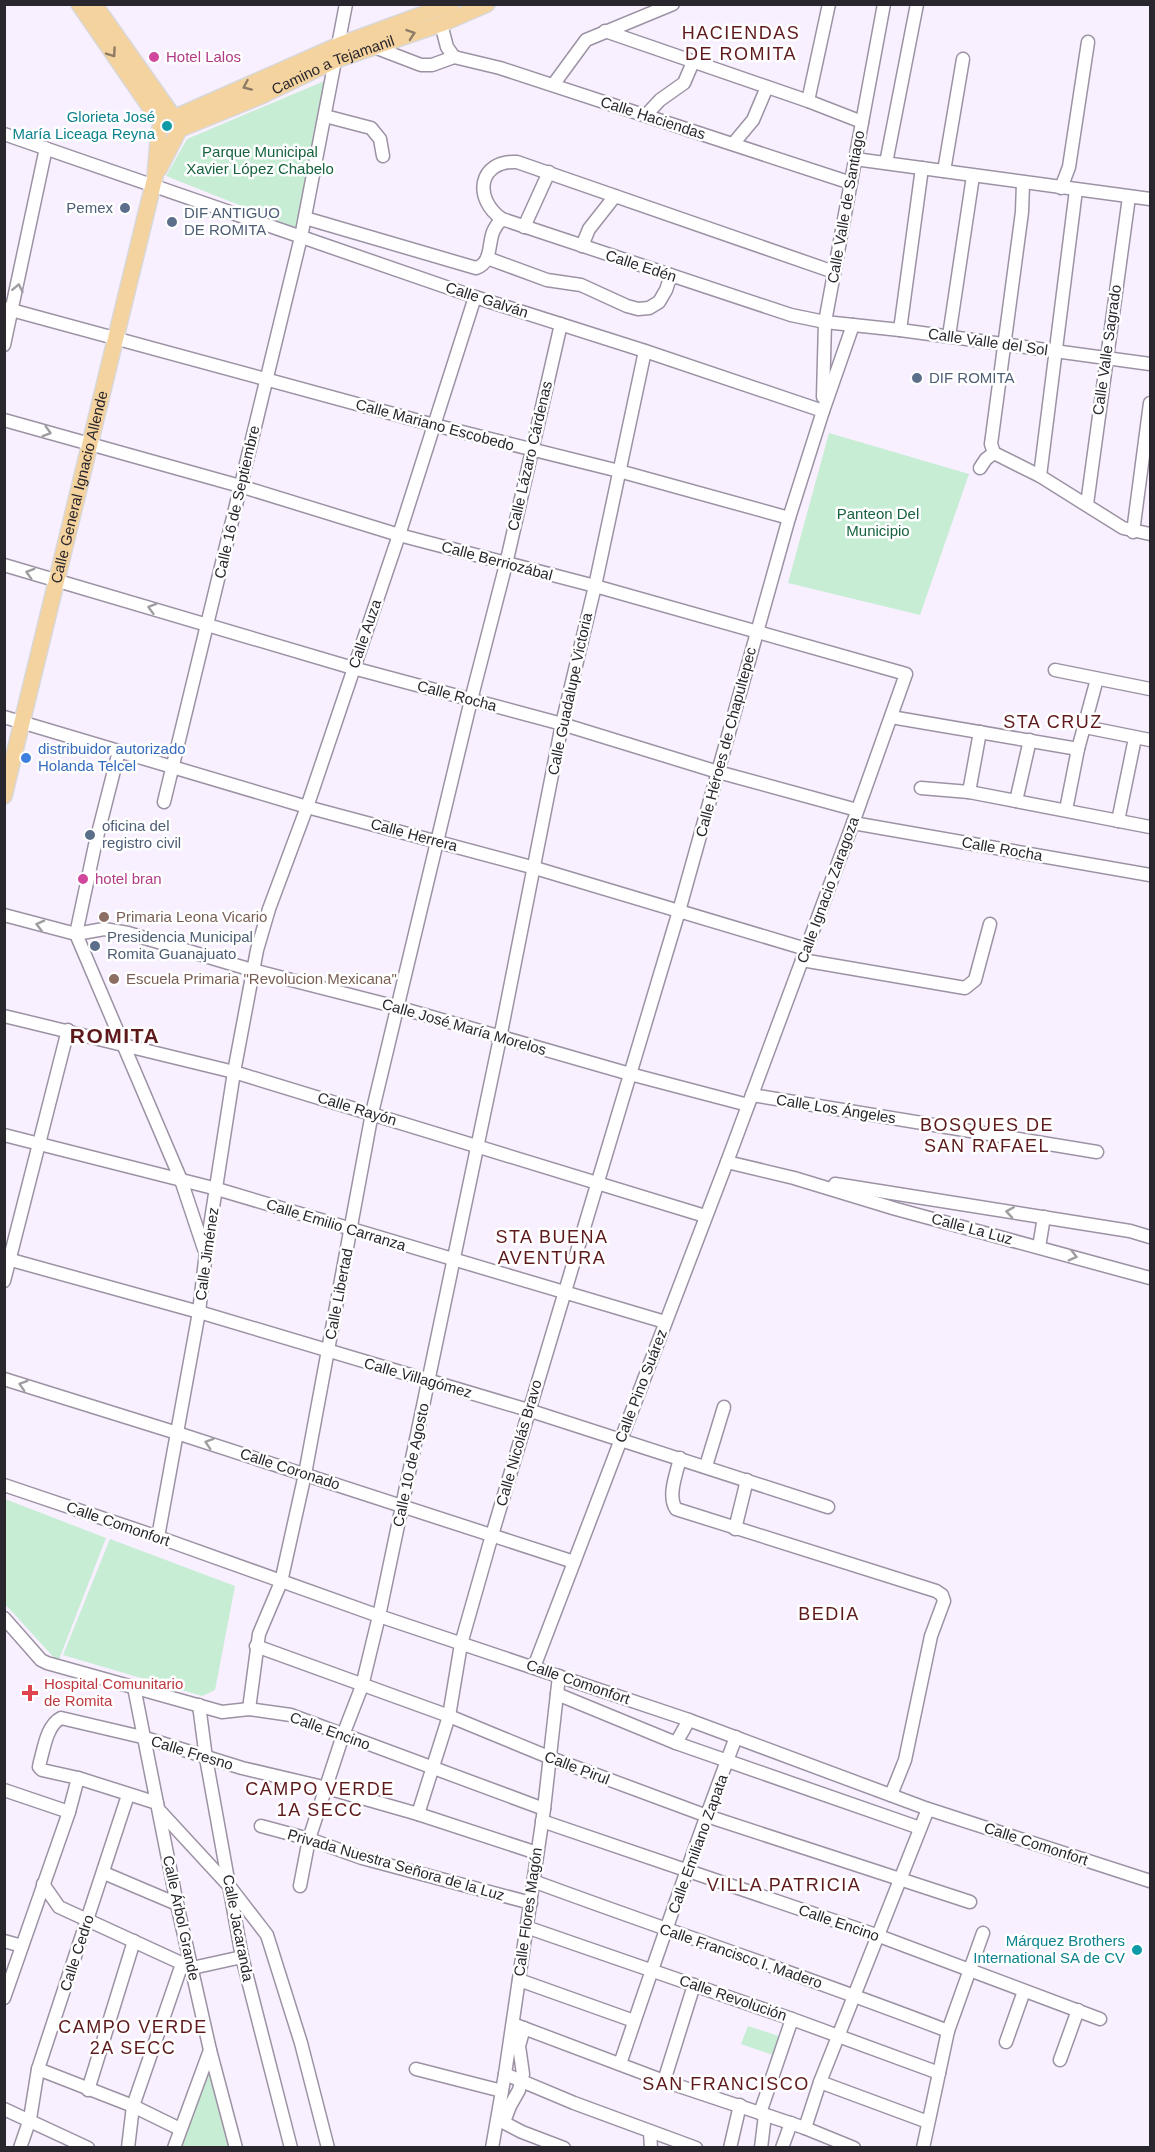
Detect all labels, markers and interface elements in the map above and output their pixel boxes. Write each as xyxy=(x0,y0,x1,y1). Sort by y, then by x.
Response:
district label: HACIENDAS DE ROMITA xyxy=(682,23,800,64)
one-way arrow xyxy=(405,29,416,41)
street label: Camino a Tejamanil xyxy=(269,32,396,98)
one-way arrow xyxy=(105,46,116,57)
place label: Hotel Lalos xyxy=(166,48,241,65)
marker: Hotel Lalos xyxy=(147,50,161,64)
one-way arrow xyxy=(242,78,253,90)
street label: Calle Haciendas xyxy=(599,93,708,142)
place label: Glorieta José María Liceaga Reyna xyxy=(12,108,156,142)
marker: Glorieta José María Liceaga Reyna xyxy=(160,119,174,133)
street label: Calle Valle de Santiago xyxy=(824,129,867,285)
park label: Parque Municipal Xavier López Chabelo xyxy=(186,143,334,177)
place label: Pemex xyxy=(66,199,113,216)
marker: Pemex xyxy=(118,201,132,215)
place label: DIF ANTIGUO DE ROMITA xyxy=(184,204,280,238)
marker: DIF ANTIGUO DE ROMITA xyxy=(165,215,179,229)
street label: Calle Edén xyxy=(604,246,679,285)
street label: Calle Galván xyxy=(444,278,531,321)
one-way arrow xyxy=(10,284,23,294)
street label: Calle Valle Sagrado xyxy=(1089,284,1124,416)
street label: Calle Valle del Sol xyxy=(927,325,1049,358)
place label: DIF ROMITA xyxy=(929,369,1015,386)
marker: DIF ROMITA xyxy=(910,371,924,385)
street label: Calle Lázaro Cárdenas xyxy=(504,379,555,533)
street label: Calle General Ignacio Allende xyxy=(47,389,111,585)
street label: Calle Mariano Escobedo xyxy=(354,395,516,454)
street label: Calle 16 de Septiembre xyxy=(211,424,262,580)
one-way arrow xyxy=(41,425,52,437)
park label: Panteon Del Municipio xyxy=(837,505,919,539)
street label: Calle Berriozábal xyxy=(440,538,555,584)
one-way arrow xyxy=(26,568,36,580)
street label: Calle Auza xyxy=(345,597,384,671)
one-way arrow xyxy=(147,603,158,615)
street label: Calle Guadalupe Victoria xyxy=(544,610,595,777)
street label: Calle Héroes de Chapultepec xyxy=(692,645,759,839)
street label: Calle Rocha xyxy=(415,677,499,714)
district label: STA CRUZ xyxy=(1003,712,1103,732)
place label: distribuidor autorizado Holanda Telcel xyxy=(38,740,186,774)
marker: distribuidor autorizado Holanda Telcel xyxy=(19,751,33,765)
street label: Calle Ignacio Zaragoza xyxy=(793,814,862,965)
street label: Calle Herrera xyxy=(369,815,460,854)
place label: oficina del registro civil xyxy=(102,817,181,851)
marker: oficina del registro civil xyxy=(83,828,97,842)
street label: Calle Rocha xyxy=(960,833,1044,864)
place label: hotel bran xyxy=(95,870,162,887)
marker: hotel bran xyxy=(76,872,90,886)
place label: Primaria Leona Vicario xyxy=(116,908,267,925)
marker: Primaria Leona Vicario xyxy=(97,910,111,924)
one-way arrow xyxy=(35,919,45,932)
place label: Presidencia Municipal Romita Guanajuato xyxy=(107,928,253,962)
marker: Presidencia Municipal Romita Guanajuato xyxy=(88,939,102,953)
place label: Escuela Primaria "Revolucion Mexicana" xyxy=(126,970,397,987)
marker: Escuela Primaria "Revolucion Mexicana" xyxy=(107,972,121,986)
street label: Calle José María Morelos xyxy=(380,995,548,1058)
district label: ROMITA xyxy=(70,1024,160,1047)
street label: Calle Rayón xyxy=(316,1088,399,1129)
street label: Calle Los Ángeles xyxy=(775,1091,897,1126)
district label: BOSQUES DE SAN RAFAEL xyxy=(920,1115,1054,1156)
street label: Calle Emilio Carranza xyxy=(264,1195,409,1254)
street label: Calle Jiménez xyxy=(192,1206,221,1302)
one-way arrow xyxy=(1006,1206,1015,1218)
street label: Calle La Luz xyxy=(930,1210,1015,1248)
district label: STA BUENA AVENTURA xyxy=(495,1227,609,1268)
street label: Calle Libertad xyxy=(321,1247,356,1341)
one-way arrow xyxy=(1067,1249,1078,1261)
street label: Calle Pino Suárez xyxy=(611,1327,670,1445)
street label: Calle Villagómez xyxy=(362,1354,474,1401)
street label: Calle Nicolás Bravo xyxy=(492,1378,545,1508)
one-way arrow xyxy=(18,1380,29,1392)
street label: Calle 10 de Agosto xyxy=(389,1402,432,1528)
one-way arrow xyxy=(204,1438,215,1450)
street label: Calle Coronado xyxy=(238,1444,342,1493)
street label: Calle Comonfort xyxy=(64,1498,173,1549)
district label: BEDIA xyxy=(798,1604,860,1624)
street label: Calle Comonfort xyxy=(524,1656,633,1707)
place label: Hospital Comunitario de Romita xyxy=(44,1675,183,1709)
marker: Hospital Comunitario de Romita xyxy=(21,1684,39,1702)
street label: Calle Encino xyxy=(288,1708,373,1753)
street label: Calle Fresno xyxy=(149,1732,235,1773)
street label: Calle Pirul xyxy=(542,1747,612,1788)
street label: Calle Emiliano Zapata xyxy=(664,1771,731,1916)
district label: CAMPO VERDE 1A SECC xyxy=(245,1779,395,1820)
street label: Calle Comonfort xyxy=(982,1819,1091,1869)
street label: Privada Nuestra Señora de la Luz xyxy=(286,1825,507,1904)
street label: Calle Flores Magón xyxy=(510,1846,545,1978)
street label: Calle Árbol Grande xyxy=(160,1854,203,1982)
street label: Calle Jacaranda xyxy=(220,1873,257,1983)
district label: VILLA PATRICIA xyxy=(707,1875,861,1895)
street label: Calle Encino xyxy=(797,1901,882,1944)
street label: Calle Cedro xyxy=(56,1913,97,1993)
street label: Calle Francisco I. Madero xyxy=(658,1920,825,1991)
place label: Márquez Brothers International SA de CV xyxy=(973,1932,1125,1966)
marker: Márquez Brothers International SA de CV xyxy=(1130,1943,1144,1957)
street label: Calle Revolución xyxy=(677,1971,789,2024)
district label: CAMPO VERDE 2A SECC xyxy=(58,2017,208,2058)
district label: SAN FRANCISCO xyxy=(642,2074,810,2094)

